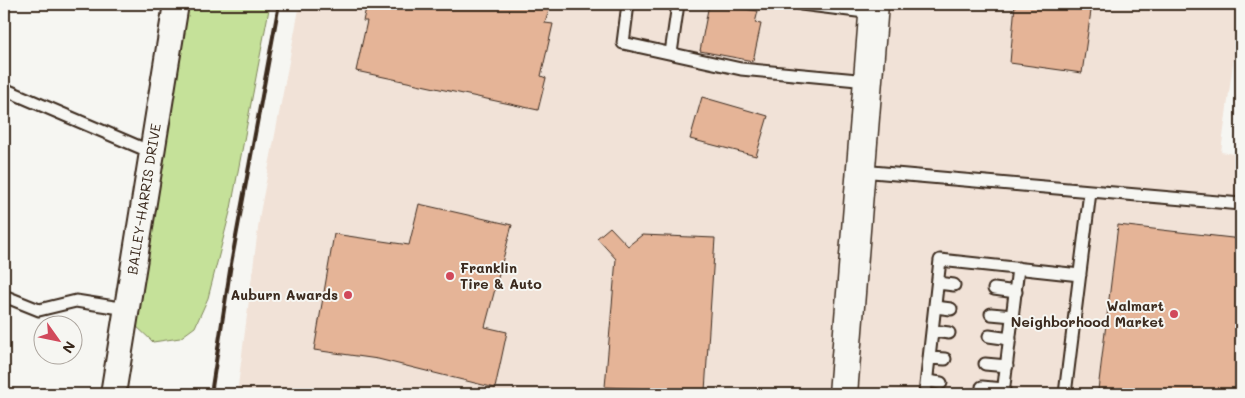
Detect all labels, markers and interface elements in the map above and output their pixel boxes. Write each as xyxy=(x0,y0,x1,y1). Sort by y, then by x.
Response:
street label: BAILEY-HARRIS DRIVE xyxy=(122,122,165,276)
place label: Franklin Tire & Auto xyxy=(460,258,542,293)
marker: Franklin Tire & Auto xyxy=(444,270,456,282)
place label: Auburn Awards xyxy=(231,285,338,304)
marker: Auburn Awards xyxy=(342,289,354,301)
place label: Walmart Neighborhood Market xyxy=(1011,296,1164,331)
marker: Walmart Neighborhood Market xyxy=(1168,308,1180,320)
north arrow xyxy=(32,316,82,366)
text: N xyxy=(58,338,80,357)

